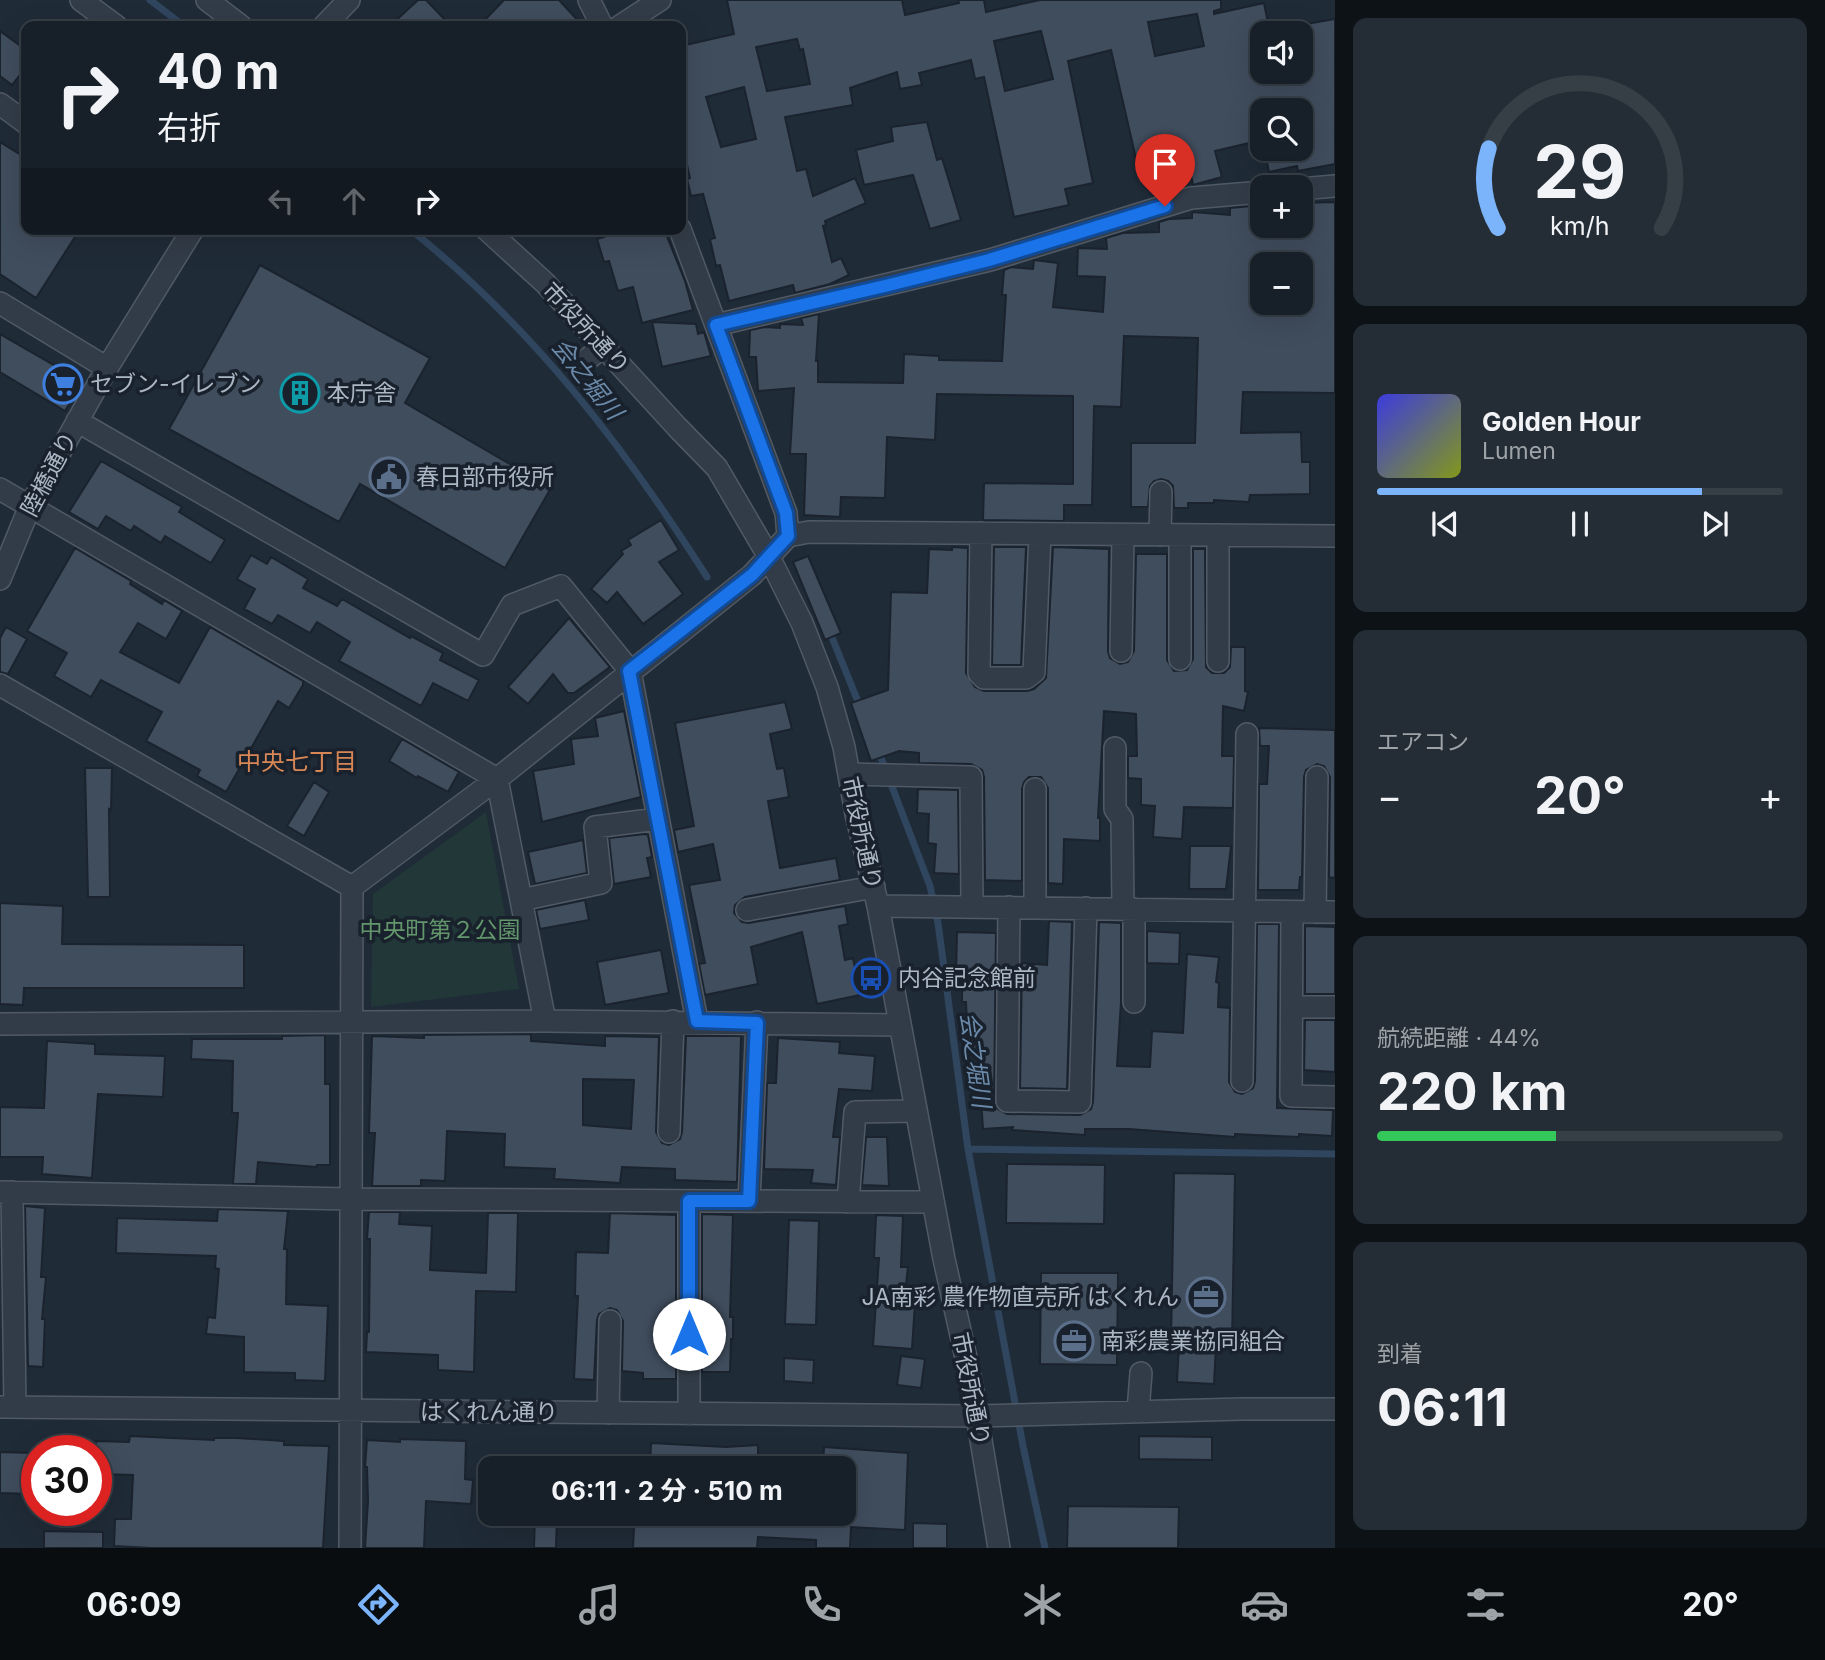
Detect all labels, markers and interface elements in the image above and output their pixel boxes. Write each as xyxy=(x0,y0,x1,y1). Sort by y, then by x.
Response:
map controls xyxy=(1250,21,1313,315)
button: sound xyxy=(1250,21,1313,84)
text: 40 m xyxy=(157,42,280,101)
icon: right xyxy=(42,49,133,140)
button: search xyxy=(1250,98,1313,161)
text: 右折 xyxy=(157,108,221,147)
text: 29 xyxy=(1533,127,1627,216)
pin xyxy=(1135,134,1195,206)
icon: arrive xyxy=(1146,145,1184,183)
button: + xyxy=(1250,175,1313,238)
icon: left xyxy=(262,182,300,220)
icon: ahead xyxy=(335,182,373,220)
icon: right xyxy=(408,182,446,220)
text: km/h xyxy=(1550,211,1610,241)
button: − xyxy=(1250,252,1313,315)
street label: 市役所通り xyxy=(537,276,635,380)
water label: 会之堀川 xyxy=(546,332,631,427)
supermarket icon: セブン-イレブン xyxy=(42,363,84,405)
place label: セブン-イレブン xyxy=(90,370,262,398)
building icon: 本庁舎 xyxy=(279,372,321,414)
place label: 本庁舎 xyxy=(327,379,396,407)
text: Golden Hour xyxy=(1482,406,1641,437)
street label: 陸橋通り xyxy=(15,427,83,521)
text: Lumen xyxy=(1482,437,1556,465)
public building icon: 春日部市役所 xyxy=(368,456,410,498)
place label: 春日部市役所 xyxy=(416,463,554,491)
icon: previous xyxy=(1426,505,1464,543)
icon: pause xyxy=(1561,505,1599,543)
icon: next xyxy=(1696,505,1734,543)
text: エアコン xyxy=(1377,728,1469,756)
district label: 中央七丁目 xyxy=(237,747,357,776)
text: 20° xyxy=(1534,764,1626,827)
text: − xyxy=(1377,773,1402,819)
text: + xyxy=(1758,773,1783,819)
street label: 市役所通り xyxy=(836,774,888,892)
park label: 中央町第２公園 xyxy=(360,916,521,944)
bus stop icon: 内谷記念館前 xyxy=(850,957,892,999)
place label: 内谷記念館前 xyxy=(898,964,1036,992)
water label: 会之堀川 xyxy=(954,1010,997,1112)
text: 航続距離 · 44% xyxy=(1377,1024,1541,1052)
text: 220 km xyxy=(1377,1060,1568,1123)
office icon: JA南彩 農作物直売所 はくれん xyxy=(1185,1276,1227,1318)
place label: JA南彩 農作物直売所 はくれん xyxy=(862,1283,1179,1311)
position arrow xyxy=(652,1297,726,1371)
office icon: 南彩農業協同組合 xyxy=(1053,1320,1095,1362)
place label: 南彩農業協同組合 xyxy=(1101,1327,1285,1355)
street label: 市役所通り xyxy=(946,1330,996,1448)
text: 到着 xyxy=(1377,1340,1423,1368)
text: 06:11 xyxy=(1377,1376,1508,1439)
street label: はくれん通り xyxy=(420,1398,558,1426)
speed limit sign: 30 xyxy=(21,1435,112,1526)
text: 06:11 · 2 分 · 510 m xyxy=(551,1475,783,1506)
icon: directions xyxy=(354,1580,403,1629)
icon: music xyxy=(575,1580,624,1629)
icon: phone xyxy=(797,1580,846,1629)
icon: climate xyxy=(1018,1580,1067,1629)
icon: car xyxy=(1240,1580,1289,1629)
icon: filters xyxy=(1461,1580,1510,1629)
text: 06:09 xyxy=(86,1585,182,1624)
text: 20° xyxy=(1682,1585,1739,1624)

